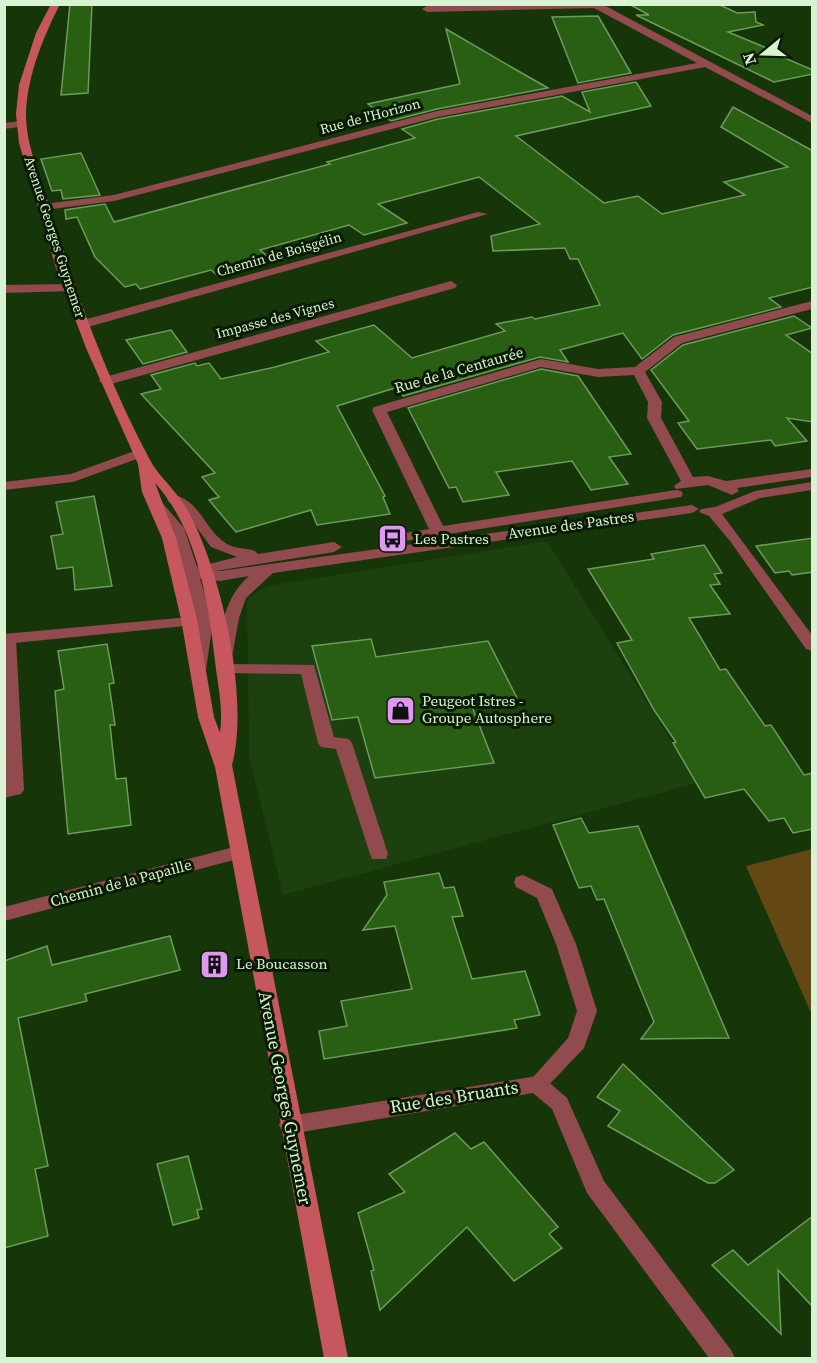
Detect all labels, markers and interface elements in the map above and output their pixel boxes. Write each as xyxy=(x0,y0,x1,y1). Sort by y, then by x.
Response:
north arrow xyxy=(733,24,793,84)
text: N xyxy=(736,49,761,68)
street label: Rue de l'Horizon xyxy=(318,93,423,139)
street label: Avenue Georges Guynemer xyxy=(19,154,91,320)
street label: Chemin de Boisgélin xyxy=(214,226,344,281)
street label: Impasse des Vignes xyxy=(214,293,336,343)
street label: Rue de la Centaurée xyxy=(392,341,526,398)
street label: Avenue des Pastres xyxy=(507,505,635,544)
bus stop icon: Les Pastres xyxy=(377,523,409,555)
place label: Les Pastres xyxy=(414,528,489,549)
place label: Peugeot Istres - Groupe Autosphere xyxy=(422,690,552,728)
shop icon: Peugeot Istres - Groupe Autosphere xyxy=(385,694,417,726)
street label: Chemin de la Papaille xyxy=(48,853,194,911)
building icon: Le Boucasson xyxy=(199,948,231,980)
place label: Le Boucasson xyxy=(236,953,328,974)
street label: Avenue Georges Guynemer xyxy=(253,989,319,1207)
street label: Rue des Bruants xyxy=(388,1074,520,1119)

